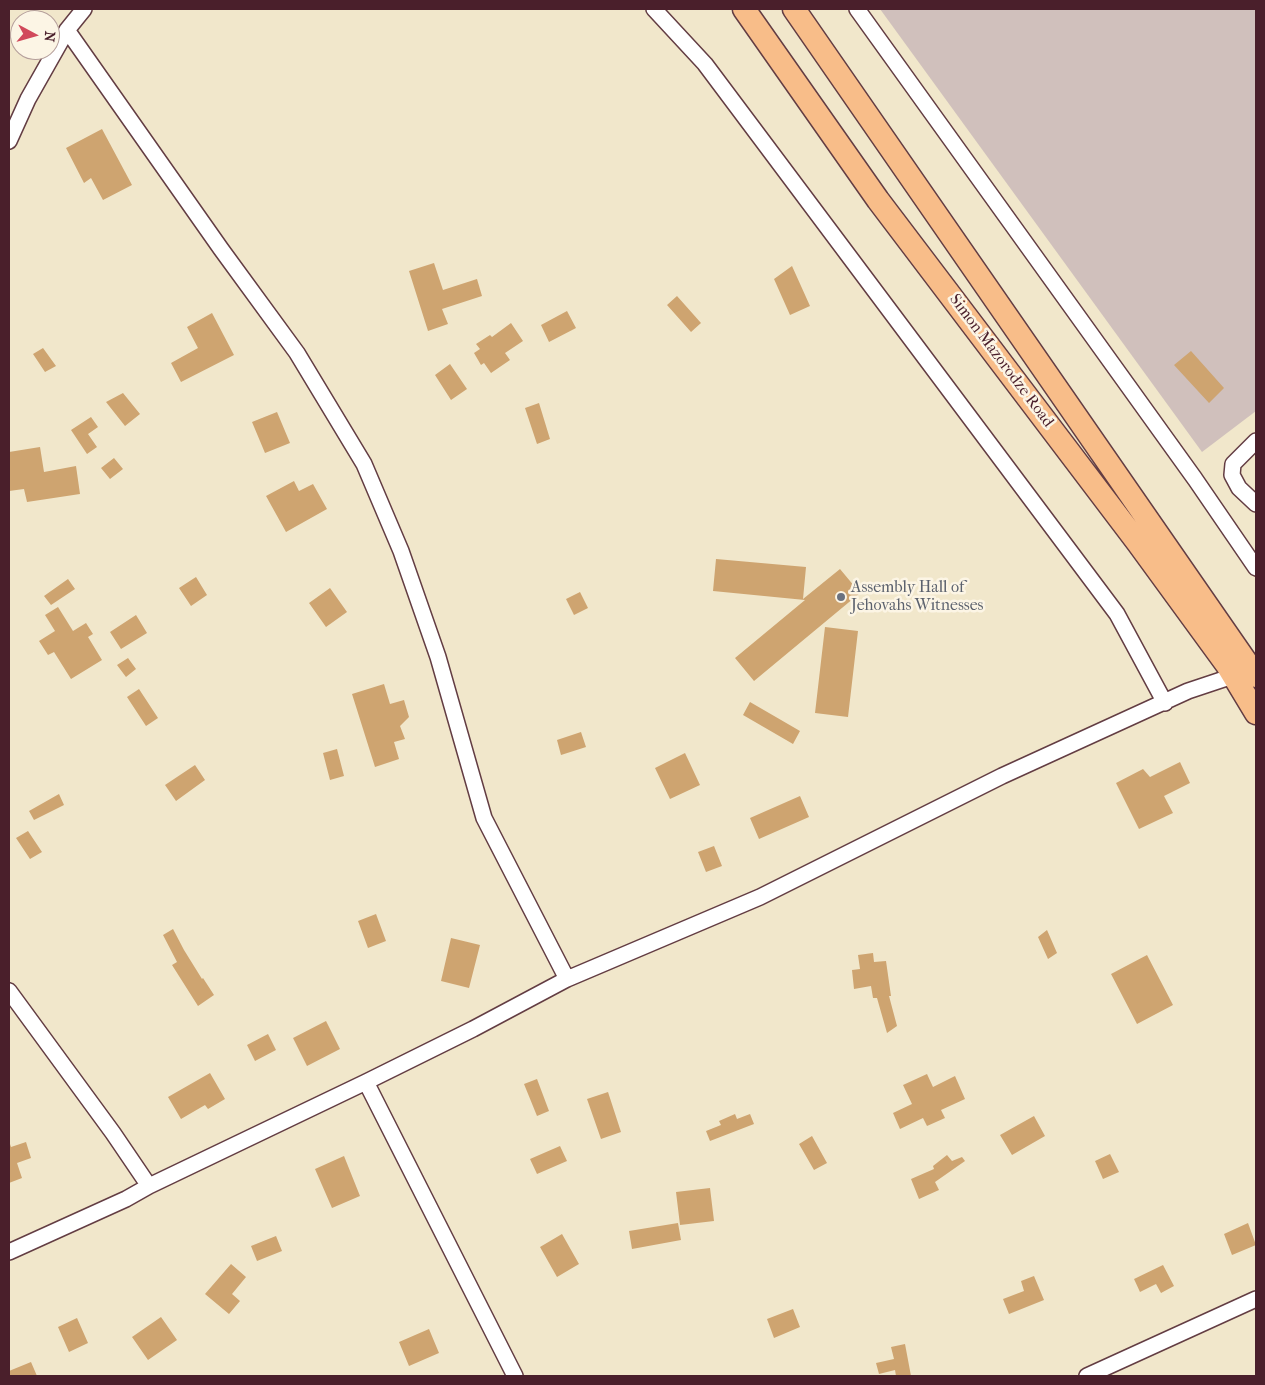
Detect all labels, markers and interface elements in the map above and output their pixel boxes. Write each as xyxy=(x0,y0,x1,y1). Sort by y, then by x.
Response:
north arrow xyxy=(10,10,60,60)
text: N xyxy=(40,30,58,43)
street label: Simon Mazorodze Road xyxy=(945,291,1057,431)
place label: Assembly Hall of Jehovahs Witnesses xyxy=(851,578,984,616)
marker: Assembly Hall of Jehovahs Witnesses xyxy=(835,591,847,603)

